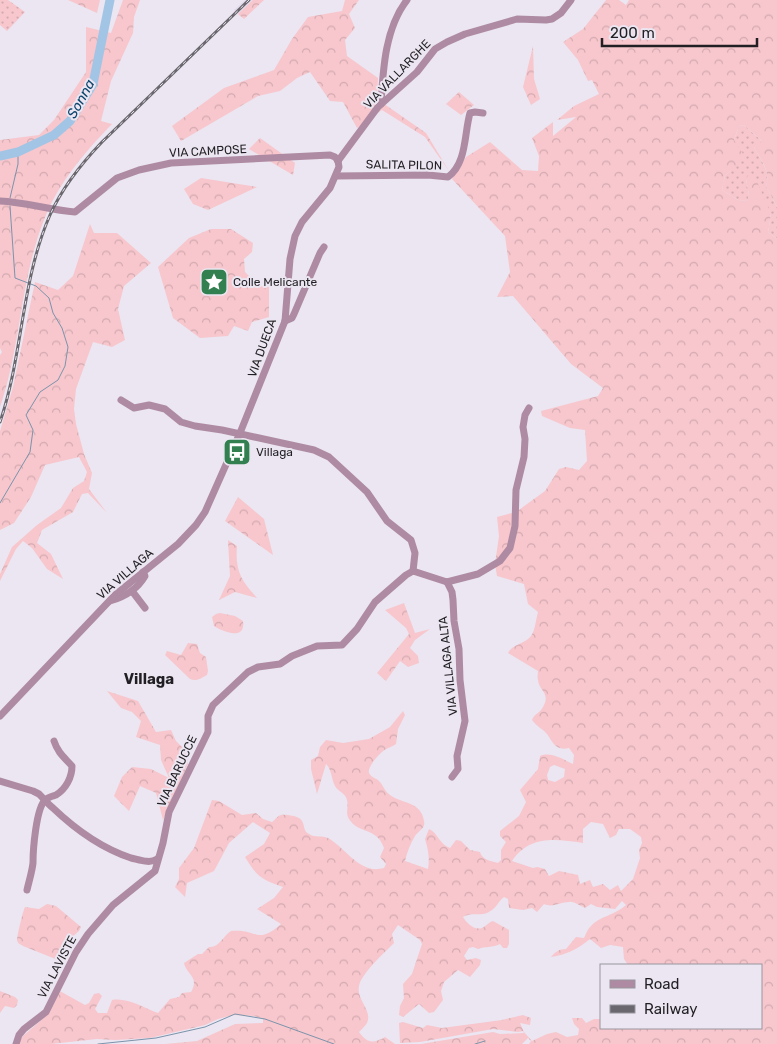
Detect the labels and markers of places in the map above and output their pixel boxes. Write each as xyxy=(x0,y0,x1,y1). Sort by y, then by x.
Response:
place icon: Colle Melicante xyxy=(199,267,229,297)
place label: Colle Melicante xyxy=(233,275,318,289)
bus stop icon: Villaga xyxy=(222,437,252,467)
place label: Villaga xyxy=(256,445,293,459)

